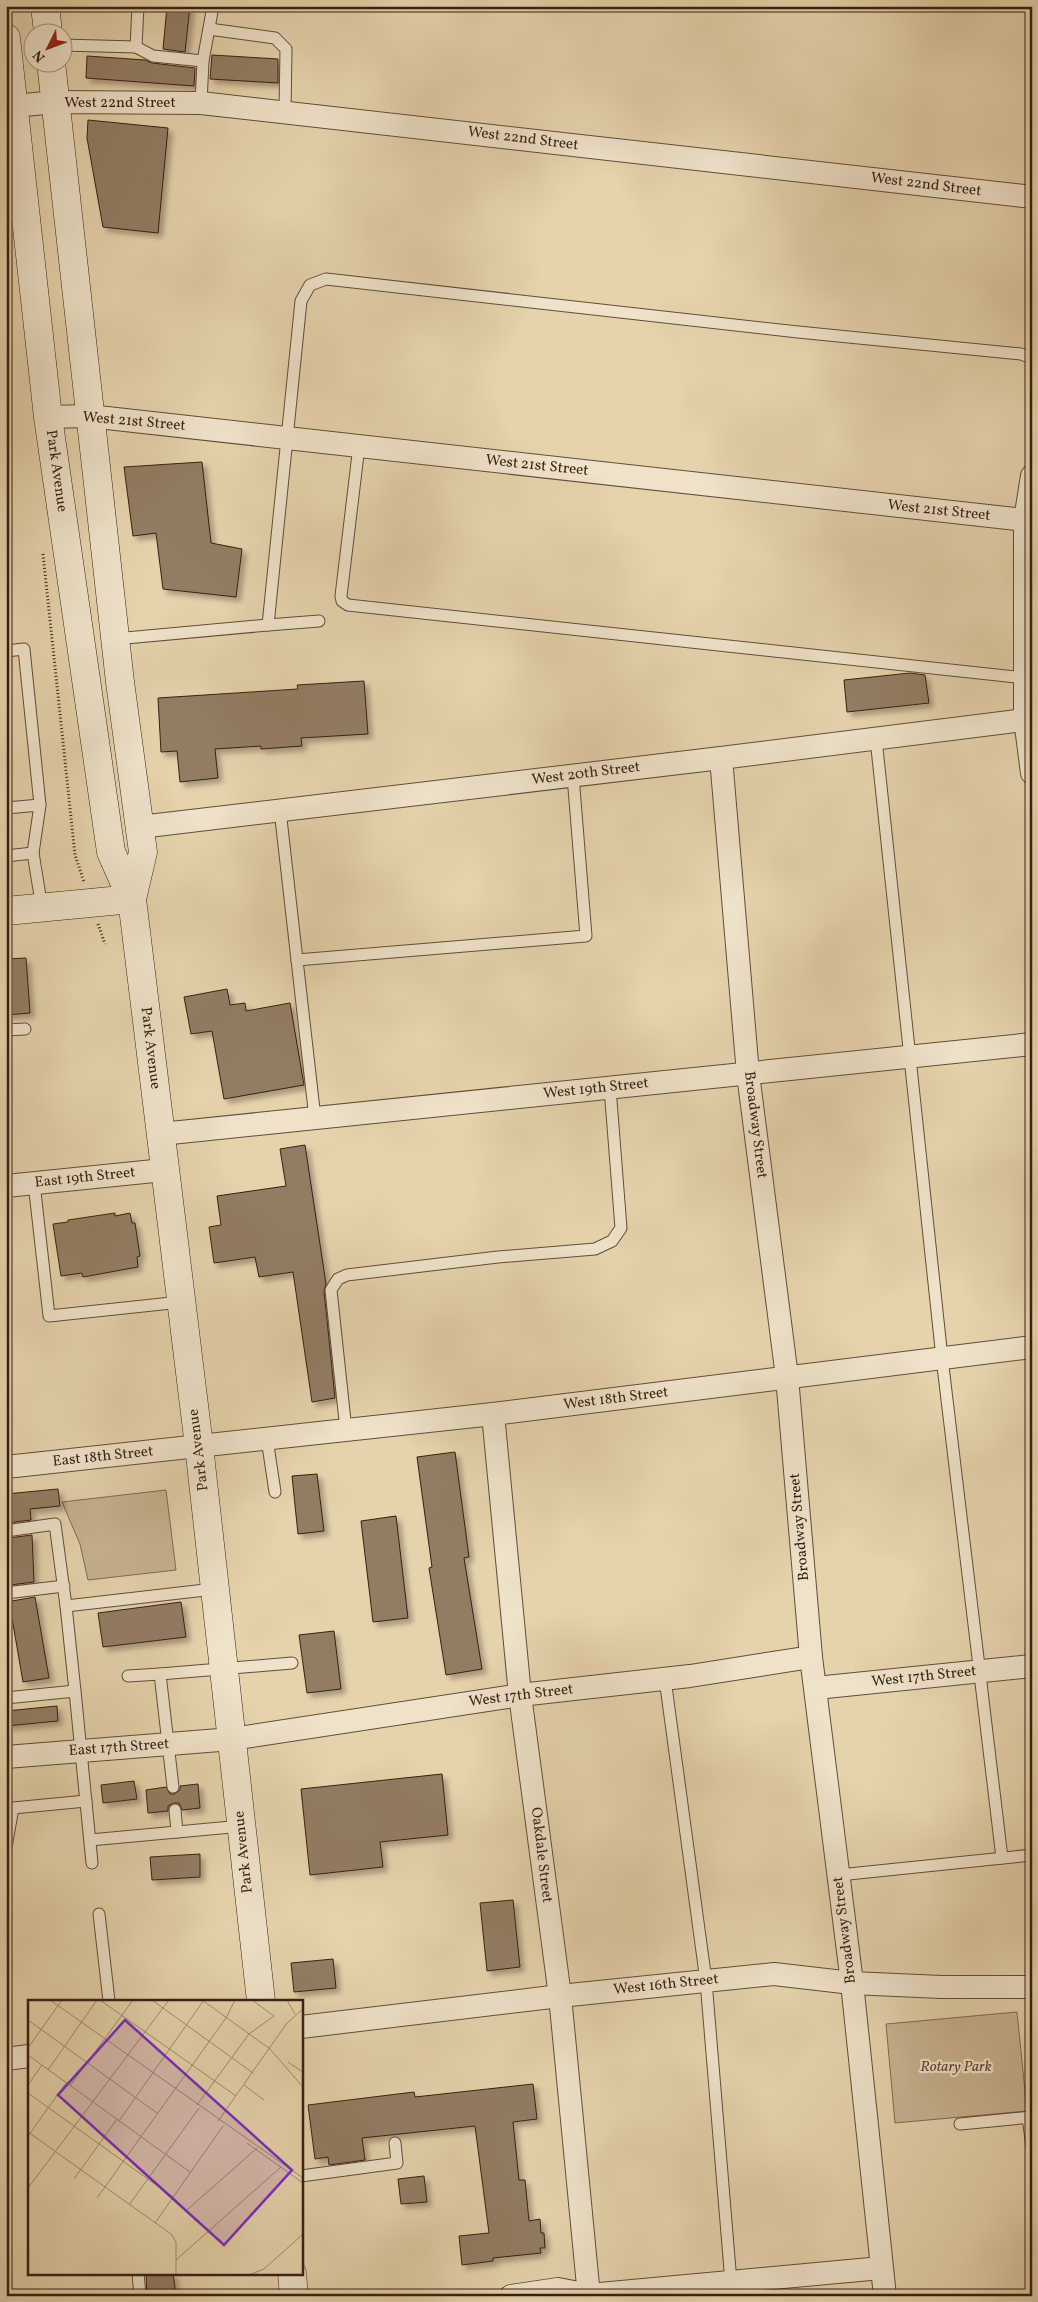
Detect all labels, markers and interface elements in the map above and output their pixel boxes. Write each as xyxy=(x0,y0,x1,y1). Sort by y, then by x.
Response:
north arrow xyxy=(22,22,72,72)
text: N xyxy=(29,46,50,66)
street label: West 22nd Street xyxy=(64,93,176,114)
street label: West 22nd Street xyxy=(466,122,580,156)
street label: West 22nd Street xyxy=(869,168,983,202)
street label: West 21st Street xyxy=(82,407,186,437)
street label: Park Avenue xyxy=(40,429,72,513)
street label: West 21st Street xyxy=(484,450,590,482)
street label: West 21st Street xyxy=(886,495,992,527)
street label: West 20th Street xyxy=(531,757,641,791)
street label: Park Avenue xyxy=(135,1006,165,1090)
street label: Broadway Street xyxy=(738,1070,772,1180)
street label: West 19th Street xyxy=(542,1073,650,1105)
street label: East 19th Street xyxy=(34,1162,136,1194)
street label: West 18th Street xyxy=(562,1382,670,1416)
street label: Park Avenue xyxy=(184,1408,214,1492)
street label: East 18th Street xyxy=(52,1441,154,1473)
street label: Broadway Street xyxy=(785,1472,815,1582)
street label: West 17th Street xyxy=(871,1661,977,1693)
street label: West 17th Street xyxy=(467,1679,575,1713)
street label: East 17th Street xyxy=(68,1734,170,1762)
street label: Oakdale Street xyxy=(525,1806,557,1904)
street label: Park Avenue xyxy=(229,1810,259,1894)
street label: Broadway Street xyxy=(828,1875,862,1985)
street label: West 16th Street xyxy=(612,1969,720,2001)
inset map xyxy=(28,2000,302,2274)
park label: Rotary Park xyxy=(920,2057,992,2078)

